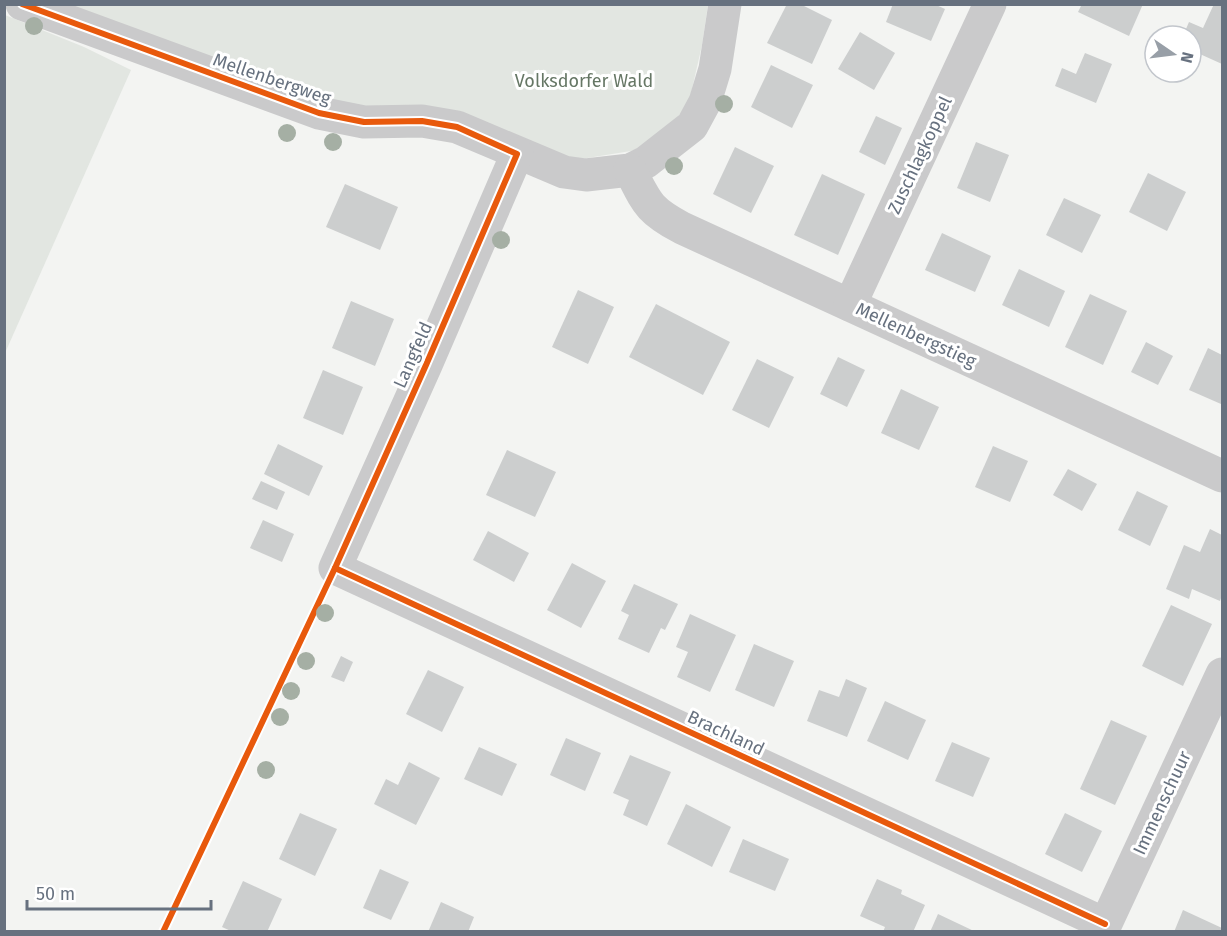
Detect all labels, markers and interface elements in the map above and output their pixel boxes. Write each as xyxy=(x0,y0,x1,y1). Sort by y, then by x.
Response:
north arrow xyxy=(1143,24,1203,84)
street label: Mellenbergweg xyxy=(210,49,334,110)
text: N xyxy=(1177,50,1198,65)
park label: Volksdorfer Wald xyxy=(515,70,653,92)
street label: Zuschlagkoppel xyxy=(883,93,957,217)
street label: Mellenbergstieg xyxy=(852,298,980,373)
street label: Langfeld xyxy=(389,319,437,391)
street label: Brachland xyxy=(684,706,768,760)
street label: Immenschuur xyxy=(1128,748,1196,858)
scale bar xyxy=(27,873,212,911)
text: 50 m xyxy=(36,883,75,905)

